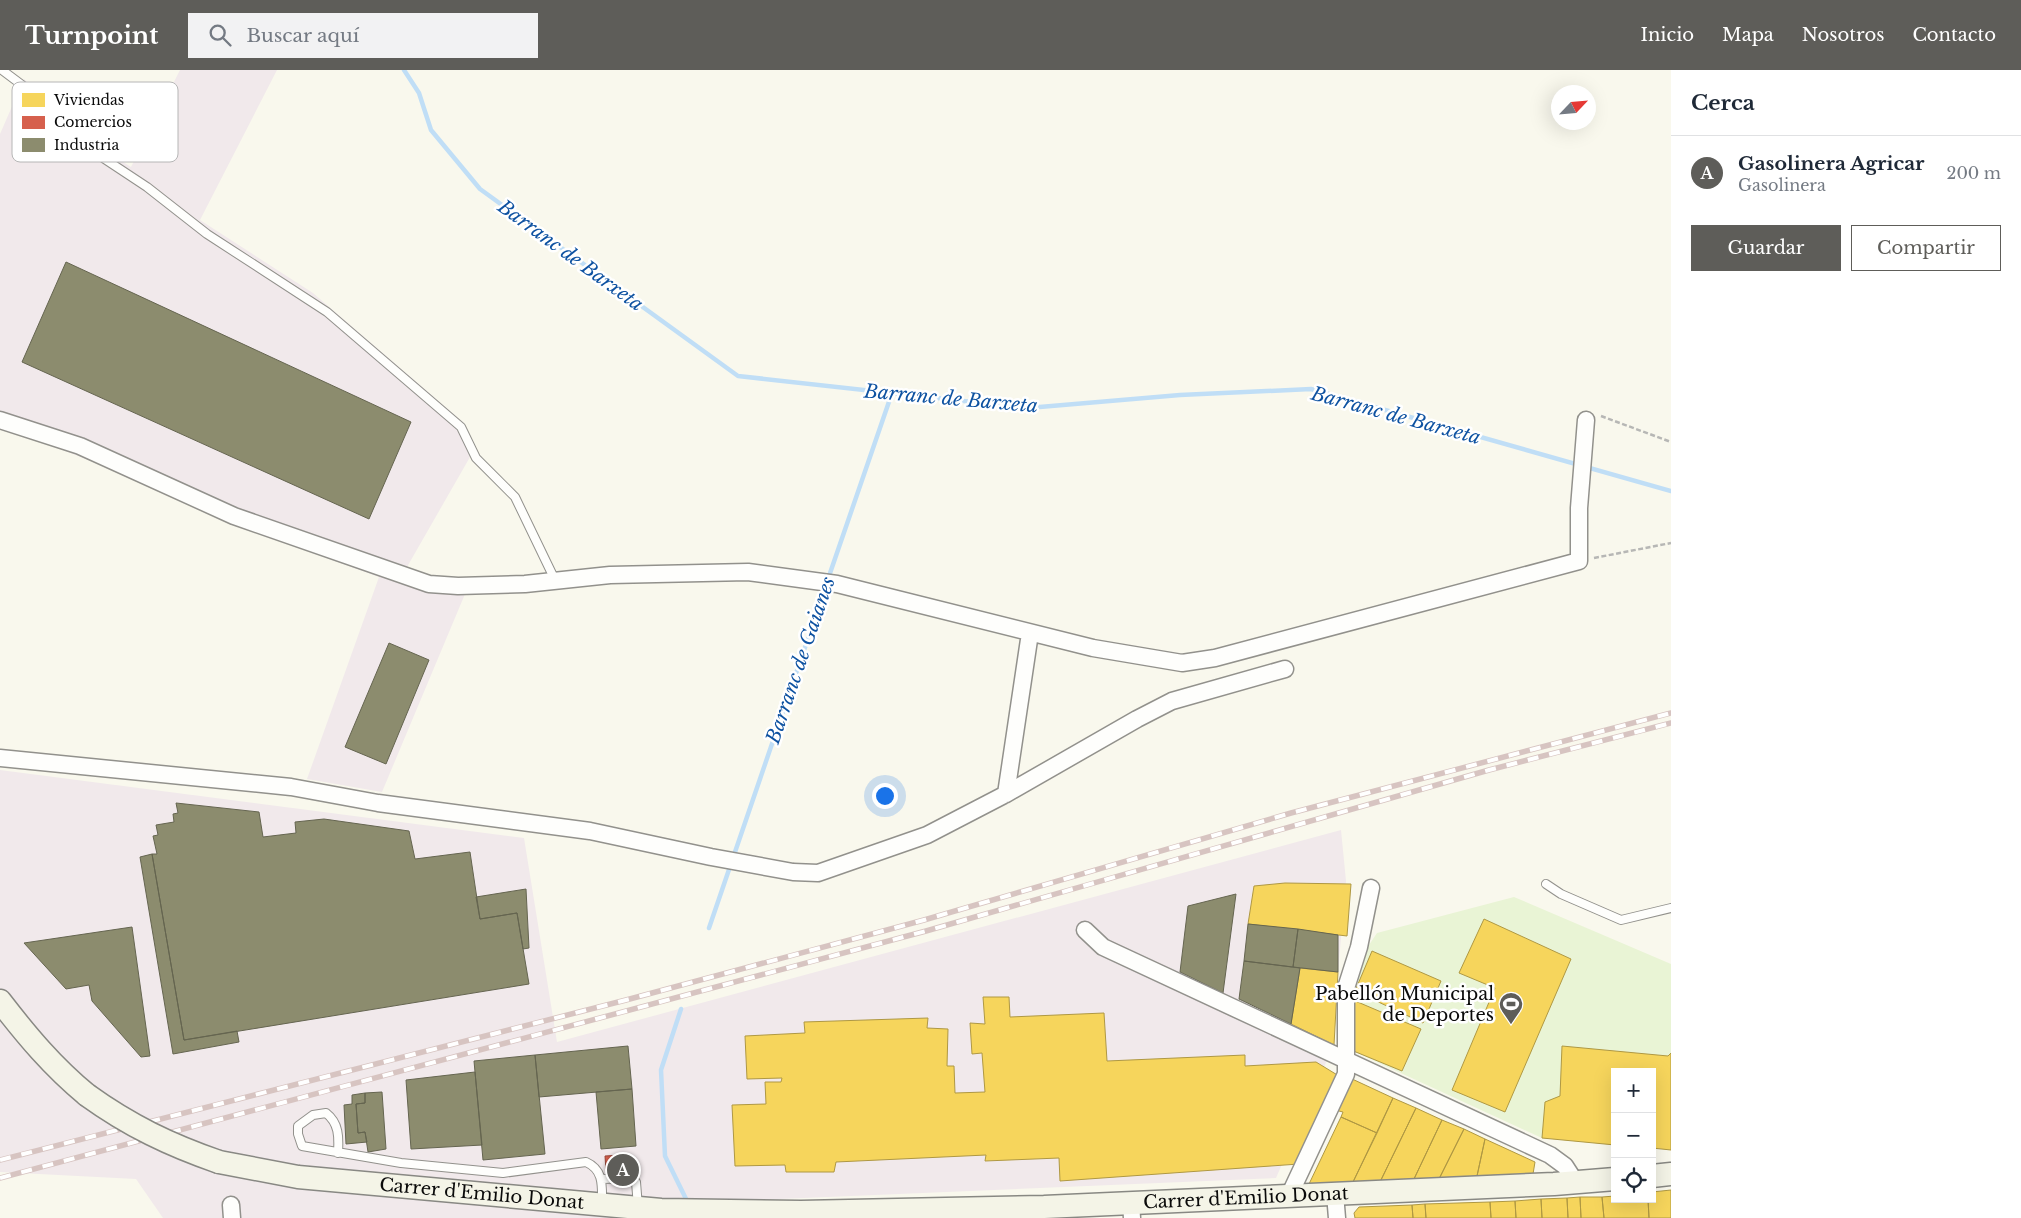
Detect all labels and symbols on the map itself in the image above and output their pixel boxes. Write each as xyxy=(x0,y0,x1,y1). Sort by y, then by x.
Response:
legend xyxy=(12,82,178,162)
north arrow xyxy=(1551,85,1596,130)
text: Viviendas xyxy=(53,91,124,109)
text: Comercios xyxy=(54,113,132,131)
text: Industria xyxy=(54,136,119,154)
water label: Barranc de Barxeta xyxy=(493,194,648,316)
water label: Barranc de Barxeta xyxy=(862,379,1039,418)
water label: Barranc de Barxeta xyxy=(1308,382,1483,449)
water label: Barranc de Gaianes xyxy=(761,574,840,748)
your location xyxy=(872,783,898,809)
place label: Pabellón Municipal de Deportes xyxy=(1315,983,1494,1026)
sports icon: Pabellón Municipal de Deportes xyxy=(1498,991,1524,1025)
pin: A xyxy=(607,1151,639,1189)
street label: Carrer d'Emilio Donat xyxy=(379,1173,585,1214)
street label: Carrer d'Emilio Donat xyxy=(1143,1182,1349,1214)

